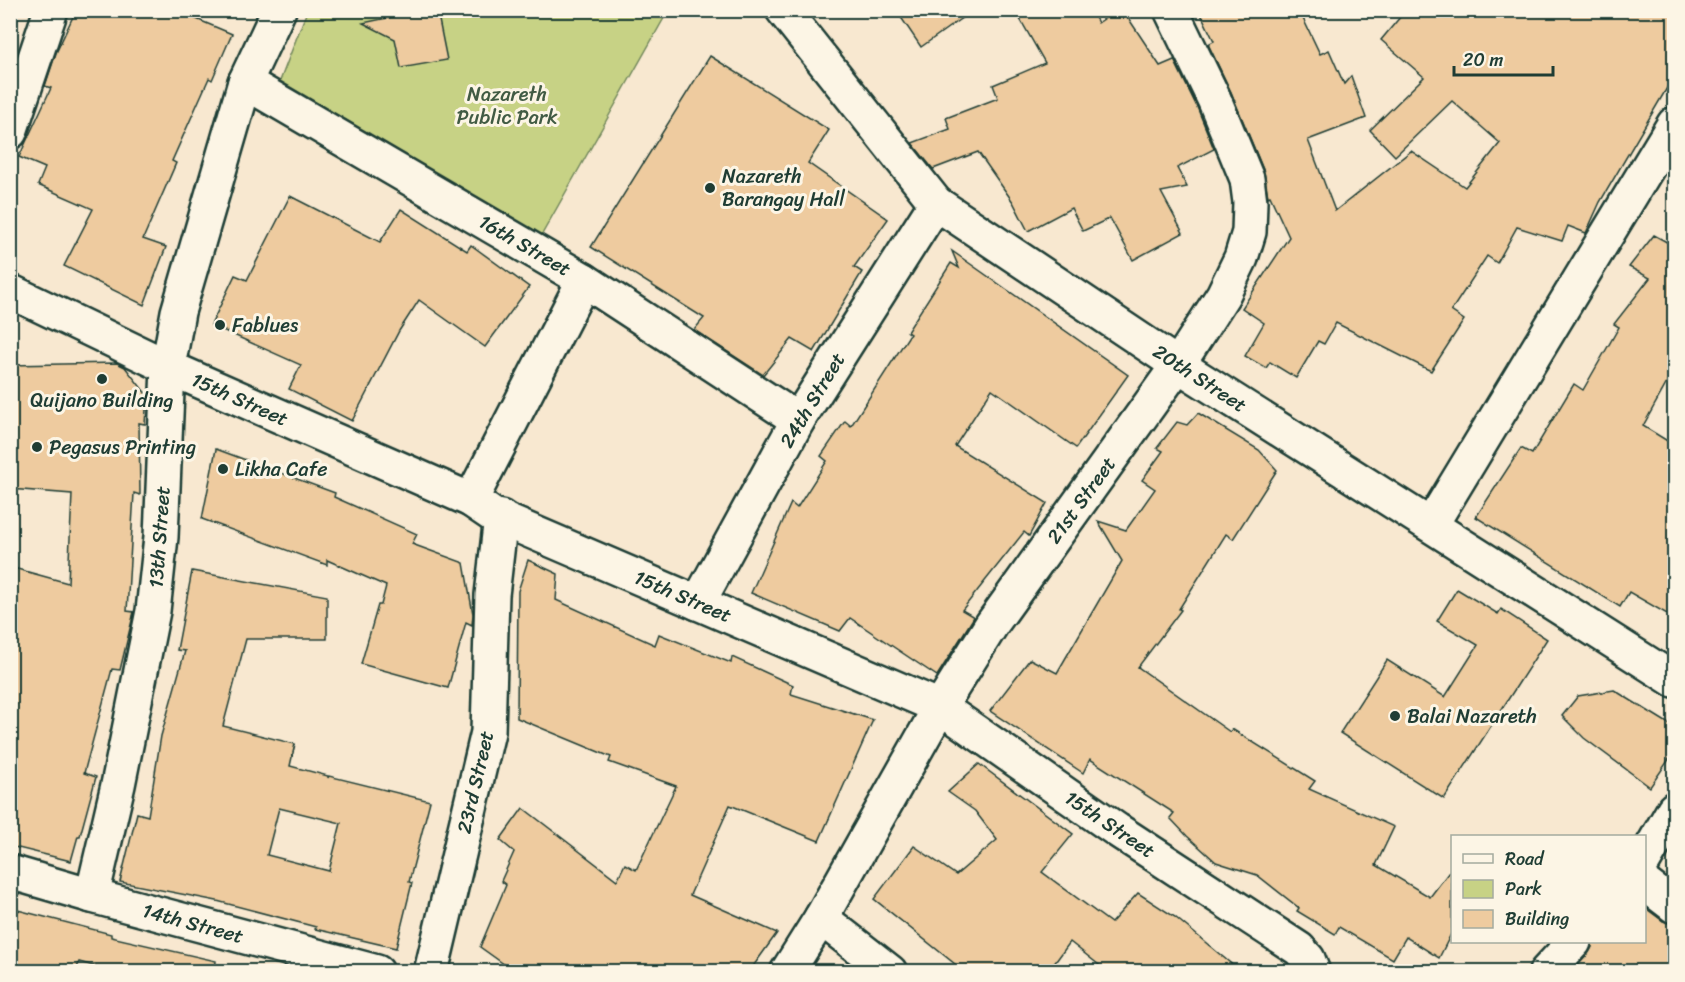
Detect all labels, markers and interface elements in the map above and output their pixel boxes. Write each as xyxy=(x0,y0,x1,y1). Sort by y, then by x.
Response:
scale bar xyxy=(1454,39,1553,77)
text: 20 m xyxy=(1463,44,1503,76)
park label: Nazareth Public Park xyxy=(456,77,558,135)
place label: Nazareth Barangay Hall xyxy=(722,159,845,217)
marker: Nazareth Barangay Hall xyxy=(703,181,717,195)
street label: 16th Street xyxy=(472,205,578,286)
place label: Fablues xyxy=(232,308,299,343)
marker: Fablues xyxy=(213,318,227,332)
street label: 20th Street xyxy=(1145,335,1254,422)
street label: 24th Street xyxy=(770,345,855,455)
street label: 15th Street xyxy=(185,362,294,437)
marker: Quijano Building xyxy=(95,372,109,386)
place label: Quijano Building xyxy=(30,383,174,418)
place label: Pegasus Printing xyxy=(49,430,196,465)
marker: Pegasus Printing xyxy=(30,440,44,454)
street label: 21st Street xyxy=(1037,449,1126,552)
place label: Likha Cafe xyxy=(235,452,328,487)
marker: Likha Cafe xyxy=(216,462,230,476)
street label: 13th Street xyxy=(138,485,181,589)
street label: 15th Street xyxy=(628,560,737,633)
place label: Balai Nazareth xyxy=(1407,699,1537,734)
marker: Balai Nazareth xyxy=(1388,709,1402,723)
street label: 23rd Street xyxy=(447,727,504,837)
street label: 15th Street xyxy=(1057,781,1163,868)
legend xyxy=(1451,835,1646,943)
text: Road xyxy=(1505,843,1545,875)
text: Park xyxy=(1505,873,1542,905)
street label: 14th Street xyxy=(138,893,248,954)
text: Building xyxy=(1505,903,1569,935)

